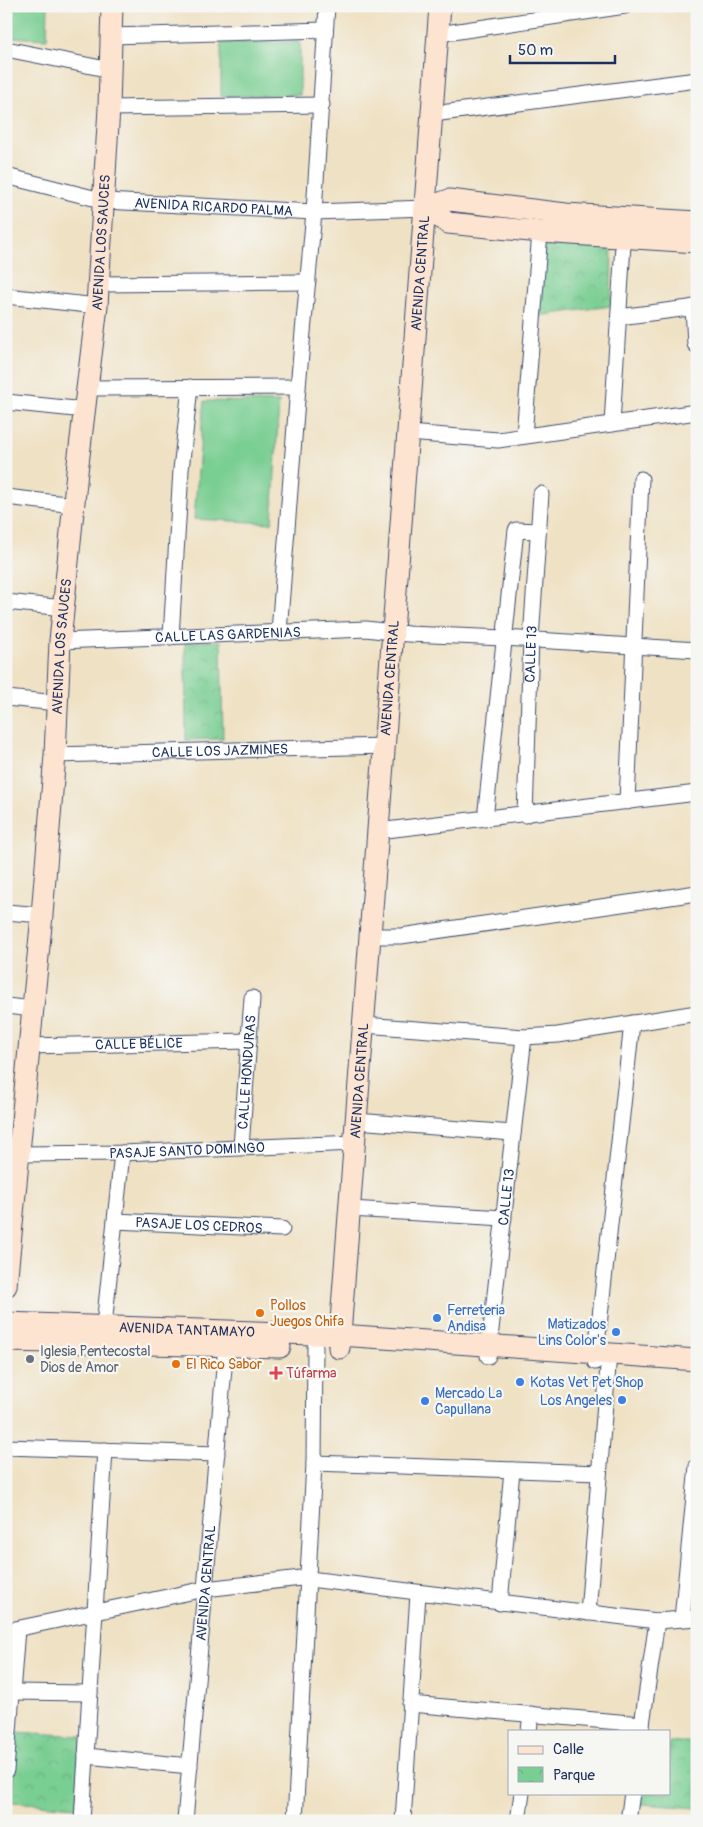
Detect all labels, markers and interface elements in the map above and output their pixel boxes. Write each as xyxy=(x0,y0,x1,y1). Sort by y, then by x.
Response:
scale bar xyxy=(510,32,616,64)
text: 50 m xyxy=(518,41,553,60)
street label: AVENIDA LOS SAUCES xyxy=(89,174,114,312)
street label: AVENIDA RICARDO PALMA xyxy=(134,195,293,220)
street label: AVENIDA CENTRAL xyxy=(408,214,433,332)
street label: AVENIDA LOS SAUCES xyxy=(49,578,75,715)
street label: AVENIDA CENTRAL xyxy=(377,619,403,736)
street label: CALLE LAS GARDENIAS xyxy=(155,624,301,646)
street label: CALLE 13 xyxy=(522,625,541,683)
street label: CALLE LOS JAZMINES xyxy=(152,741,288,761)
street label: CALLE HONDURAS xyxy=(234,1014,260,1130)
street label: AVENIDA CENTRAL xyxy=(347,1022,372,1139)
street label: CALLE BÉLICE xyxy=(95,1034,183,1053)
street label: PASAJE SANTO DOMINGO xyxy=(109,1139,265,1162)
street label: CALLE 13 xyxy=(495,1168,518,1226)
street label: PASAJE LOS CEDROS xyxy=(135,1214,263,1237)
place label: Pollos Juegos Chifa xyxy=(270,1297,344,1330)
place label: Ferreteria Andisa xyxy=(447,1302,505,1335)
marker: Pollos Juegos Chifa xyxy=(254,1307,266,1319)
marker: Ferreteria Andisa xyxy=(431,1312,443,1324)
place label: Matizados Lins Color's xyxy=(538,1316,607,1349)
street label: AVENIDA TANTAMAYO xyxy=(119,1319,255,1341)
marker: Matizados Lins Color's xyxy=(610,1326,622,1338)
place label: Iglesia Pentecostal Dios de Amor xyxy=(40,1343,151,1376)
marker: Iglesia Pentecostal Dios de Amor xyxy=(24,1353,36,1365)
place label: El Rico Sabor xyxy=(186,1356,262,1373)
marker: El Rico Sabor xyxy=(170,1358,182,1370)
place label: Túfarma xyxy=(286,1365,337,1382)
marker: Túfarma xyxy=(270,1367,282,1379)
place label: Kotas Vet Pet Shop xyxy=(530,1374,644,1391)
marker: Kotas Vet Pet Shop xyxy=(514,1376,526,1388)
place label: Mercado La Capullana xyxy=(435,1385,502,1418)
place label: Los Angeles xyxy=(540,1392,613,1409)
marker: Los Angeles xyxy=(616,1394,628,1406)
marker: Mercado La Capullana xyxy=(419,1395,431,1407)
street label: AVENIDA CENTRAL xyxy=(193,1524,219,1642)
legend xyxy=(508,1730,670,1794)
text: Calle xyxy=(553,1740,584,1759)
text: Parque xyxy=(553,1766,596,1785)

